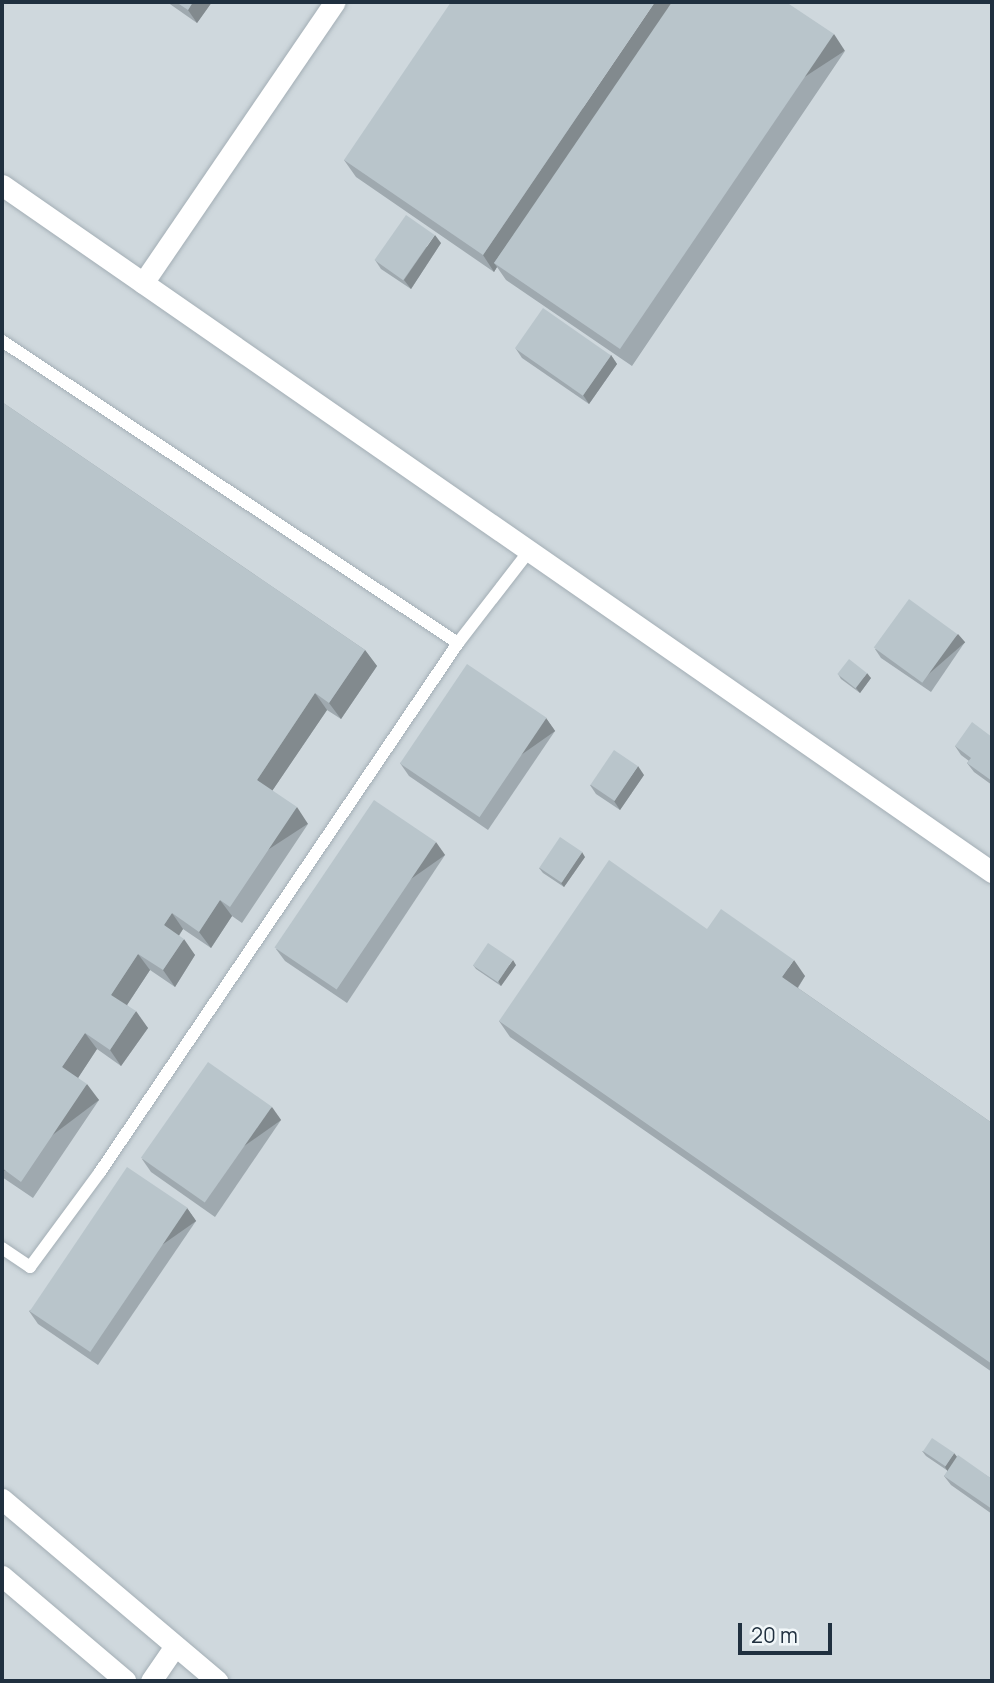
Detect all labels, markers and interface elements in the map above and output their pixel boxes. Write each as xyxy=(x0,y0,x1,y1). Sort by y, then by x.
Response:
scale bar xyxy=(742,1610,836,1654)
text: 20 m xyxy=(751,1621,798,1649)

